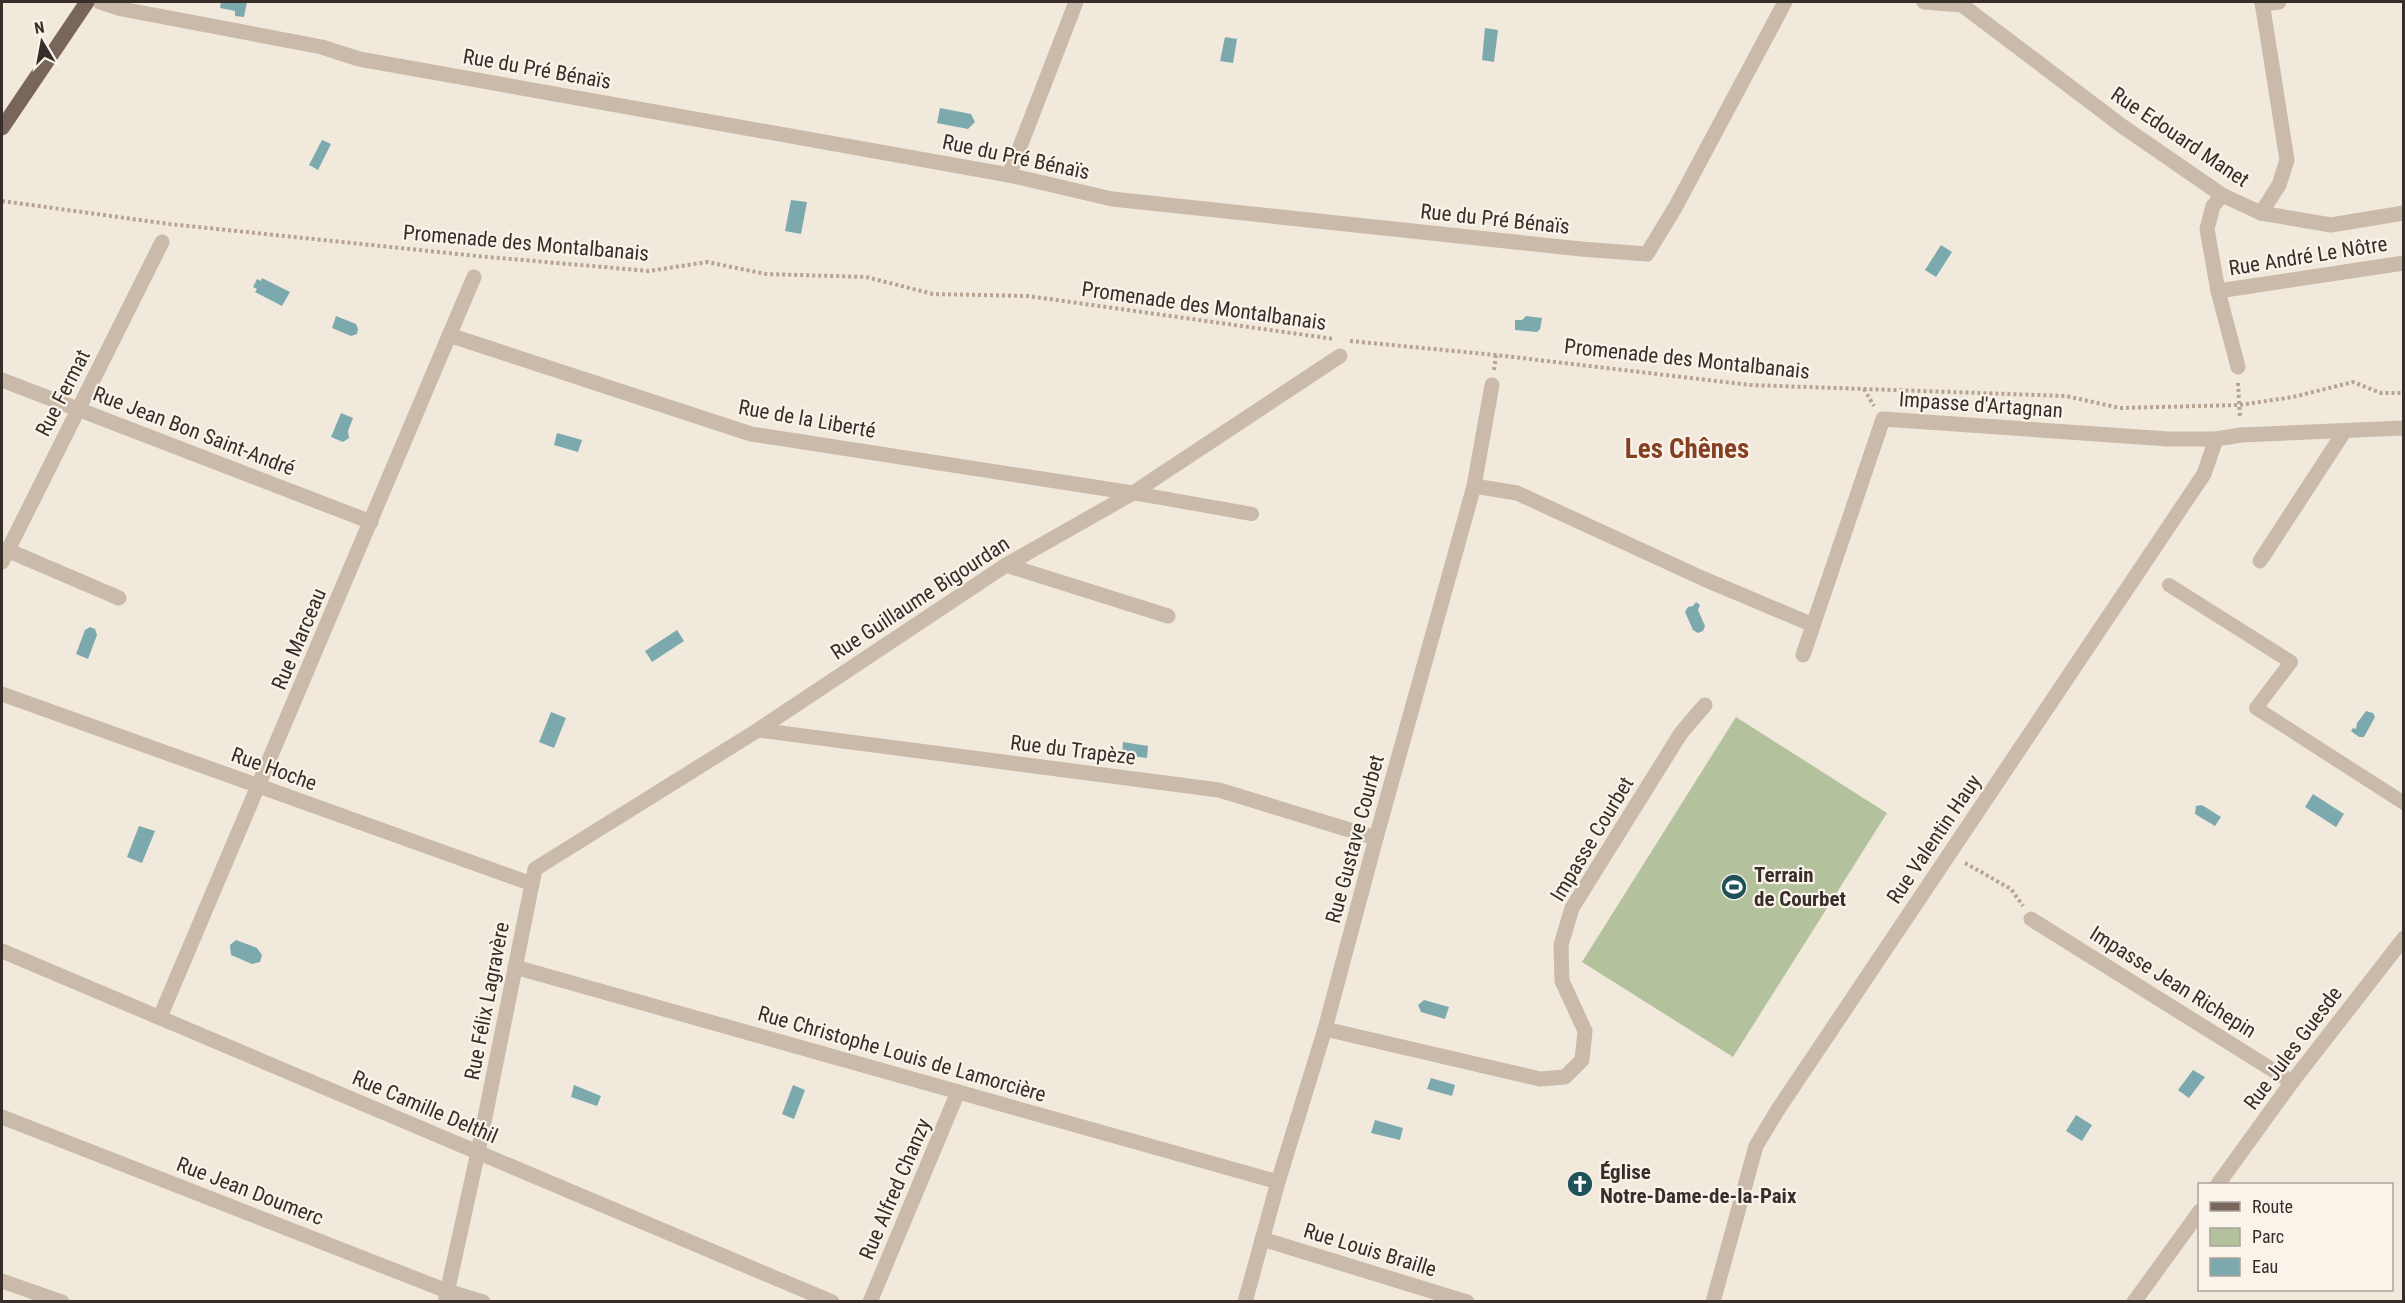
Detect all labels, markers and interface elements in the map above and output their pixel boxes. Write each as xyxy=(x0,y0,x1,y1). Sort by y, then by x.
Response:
north arrow xyxy=(12,12,72,72)
text: N xyxy=(33,18,46,38)
street label: Rue du Pré Bénaïs xyxy=(461,44,613,94)
street label: Rue Edouard Manet xyxy=(2107,82,2253,192)
street label: Rue du Pré Bénaïs xyxy=(940,130,1092,184)
street label: Rue du Pré Bénaïs xyxy=(1419,199,1571,239)
street label: Promenade des Montalbanais xyxy=(402,220,650,266)
street label: Rue André Le Nôtre xyxy=(2227,232,2389,280)
street label: Promenade des Montalbanais xyxy=(1080,277,1328,335)
street label: Promenade des Montalbanais xyxy=(1563,334,1811,384)
street label: Rue Fermat xyxy=(31,346,95,440)
street label: Rue Jean Bon Saint-André xyxy=(90,381,298,481)
street label: Impasse d'Artagnan xyxy=(1898,387,2064,423)
street label: Rue de la Liberté xyxy=(737,395,878,443)
district label: Les Chênes xyxy=(1625,433,1749,465)
street label: Rue Guillaume Bigourdan xyxy=(826,531,1014,665)
street label: Rue Marceau xyxy=(267,585,331,693)
street label: Rue du Trapèze xyxy=(1009,730,1137,770)
street label: Rue Hoche xyxy=(228,742,320,796)
street label: Rue Gustave Courbet xyxy=(1321,752,1389,926)
street label: Rue Valentin Hauy xyxy=(1882,770,1986,908)
street label: Impasse Courbet xyxy=(1545,773,1639,905)
place label: Terrain de Courbet xyxy=(1754,863,1846,911)
sports icon: Terrain de Courbet xyxy=(1719,872,1749,902)
street label: Rue Félix Lagravère xyxy=(460,920,514,1082)
street label: Impasse Jean Richepin xyxy=(2086,921,2260,1043)
street label: Rue Jules Guesde xyxy=(2239,982,2347,1114)
street label: Rue Christophe Louis de Lamorcière xyxy=(755,1001,1049,1107)
street label: Rue Camille Delthil xyxy=(349,1066,501,1148)
street label: Rue Alfred Chanzy xyxy=(854,1115,936,1263)
street label: Rue Jean Doumerc xyxy=(173,1152,327,1230)
place label: Église Notre-Dame-de-la-Paix xyxy=(1600,1160,1797,1208)
church icon: Église Notre-Dame-de-la-Paix xyxy=(1565,1169,1595,1199)
legend xyxy=(2198,1183,2393,1291)
text: Route xyxy=(2252,1196,2293,1217)
street label: Rue Louis Braille xyxy=(1301,1218,1439,1282)
text: Parc xyxy=(2252,1226,2284,1247)
text: Eau xyxy=(2252,1256,2278,1277)

